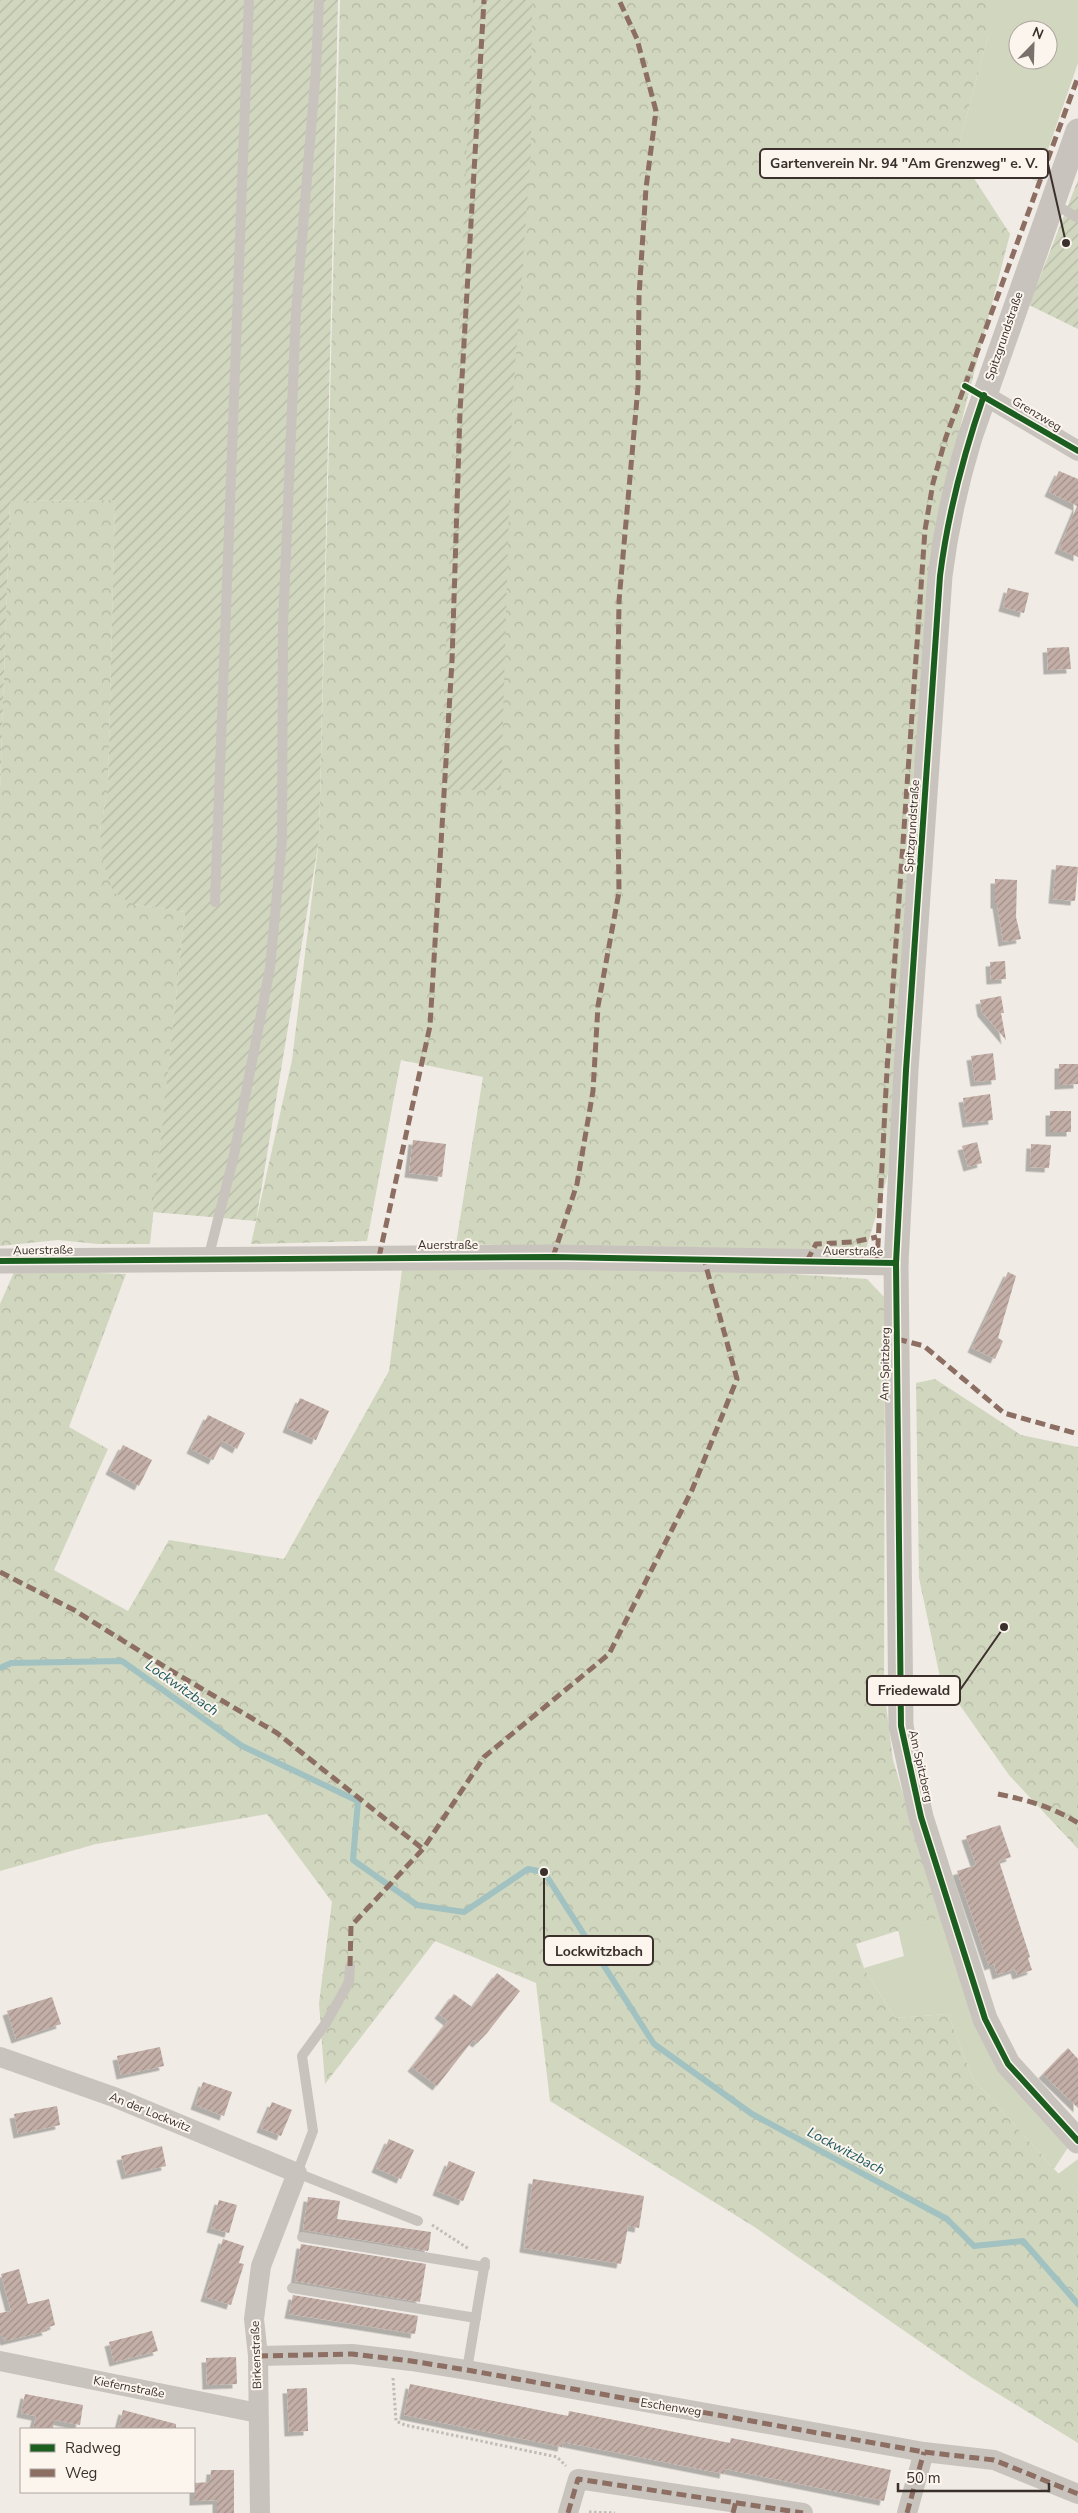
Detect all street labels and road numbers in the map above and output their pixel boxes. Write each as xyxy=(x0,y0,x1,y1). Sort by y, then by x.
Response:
street label: Spitzgrundstraße xyxy=(981,289,1027,383)
street label: Grenzweg xyxy=(1009,393,1065,435)
street label: Spitzgrundstraße xyxy=(901,779,923,873)
street label: Auerstraße xyxy=(418,1237,478,1253)
street label: Auerstraße xyxy=(13,1241,73,1259)
street label: Auerstraße xyxy=(823,1242,883,1260)
street label: Am Spitzberg xyxy=(876,1327,894,1401)
street label: Am Spitzberg xyxy=(905,1728,937,1804)
street label: An der Lockwitz xyxy=(107,2088,194,2136)
street label: Birkenstraße xyxy=(247,2320,265,2390)
street label: Kiefernstraße xyxy=(92,2372,166,2402)
street label: Eschenweg xyxy=(639,2394,703,2420)

